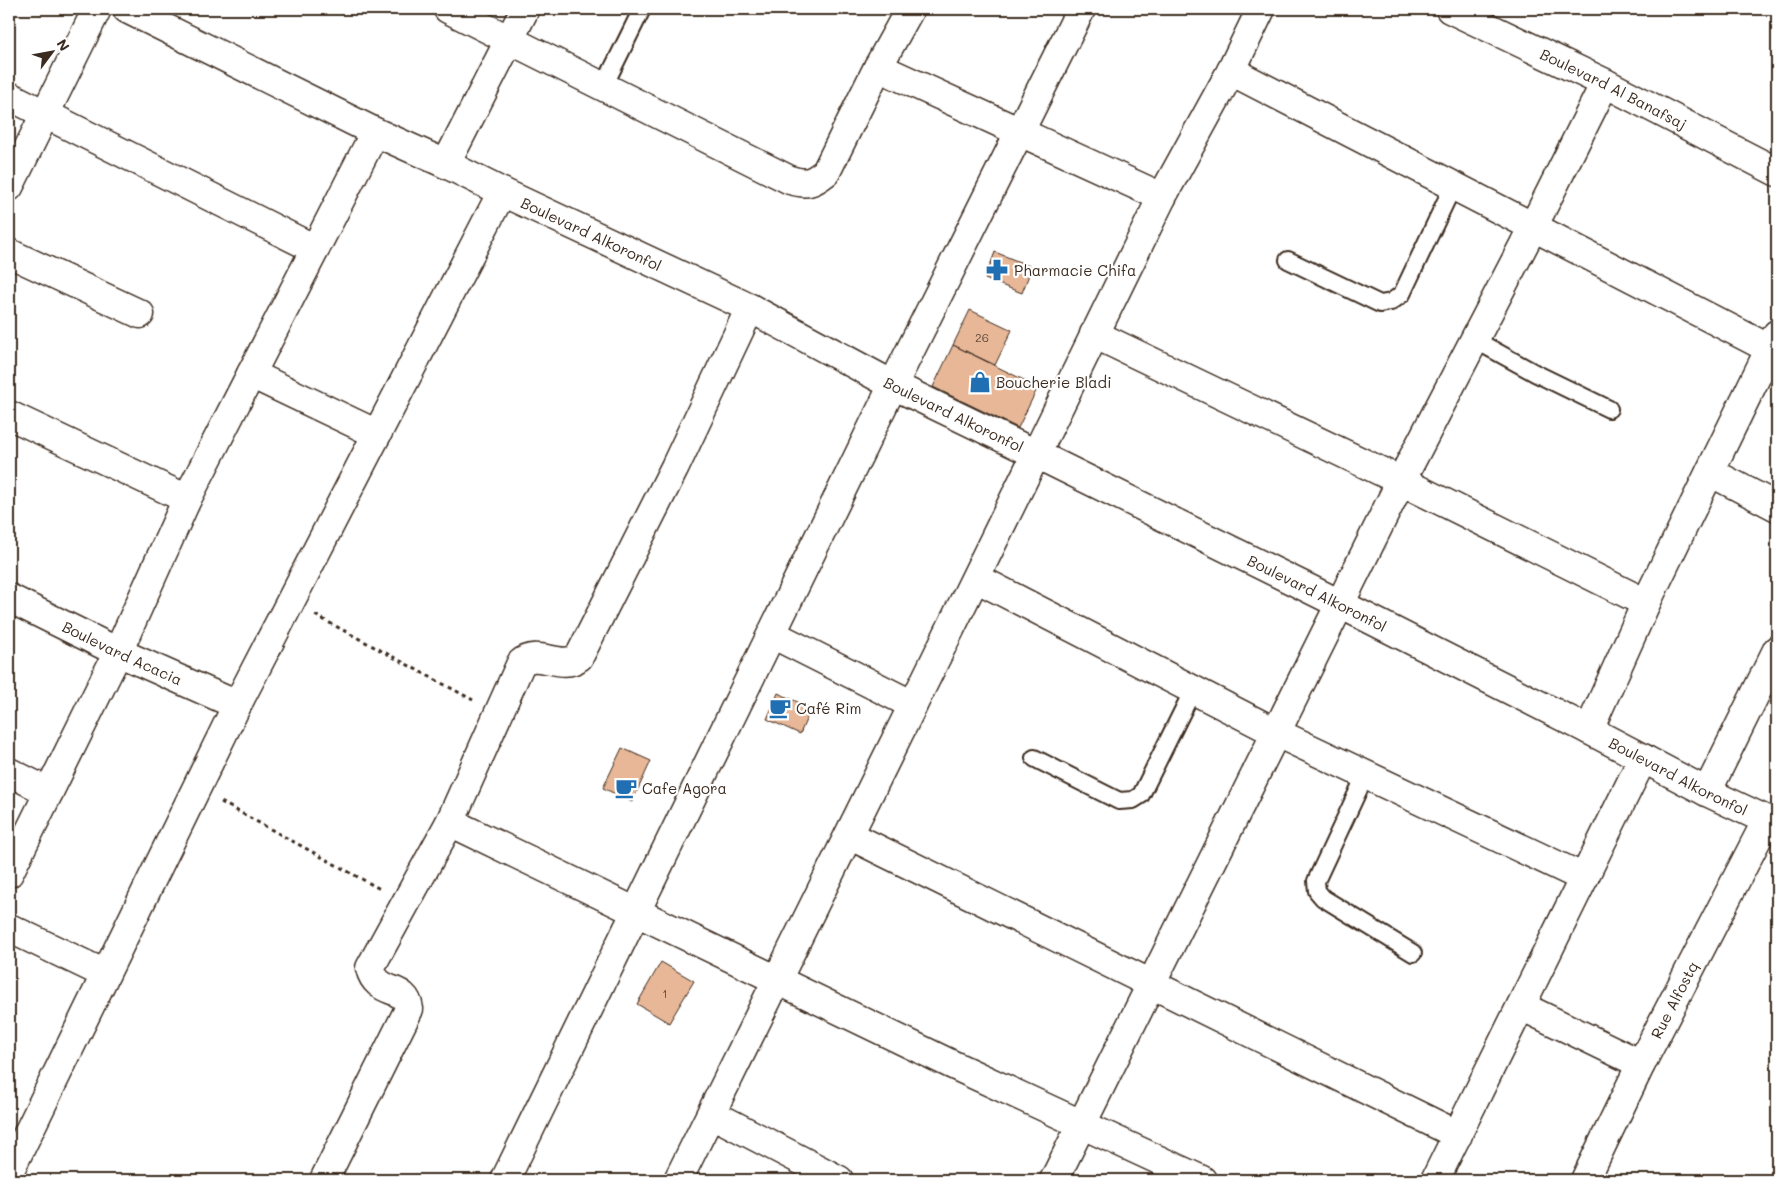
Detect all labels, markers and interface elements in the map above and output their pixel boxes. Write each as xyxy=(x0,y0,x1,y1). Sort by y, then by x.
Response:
north arrow xyxy=(28,28,78,78)
text: N xyxy=(53,35,74,54)
street label: Boulevard Al Banafsaj xyxy=(1537,44,1690,134)
street label: Boulevard Alkoronfol xyxy=(518,192,665,275)
pharmacy icon: Pharmacie Chifa xyxy=(984,257,1010,283)
place label: Pharmacie Chifa xyxy=(1014,260,1136,280)
house number: 26 xyxy=(975,329,989,345)
shop icon: Boucherie Bladi xyxy=(967,369,993,395)
street label: Boulevard Alkoronfol xyxy=(880,372,1027,457)
place label: Boucherie Bladi xyxy=(996,372,1112,392)
street label: Boulevard Alkoronfol xyxy=(1244,550,1390,636)
street label: Boulevard Acacia xyxy=(59,616,185,689)
cafe icon: Café Rim xyxy=(767,695,793,721)
place label: Café Rim xyxy=(796,698,862,718)
street label: Boulevard Alkoronfol xyxy=(1606,732,1751,820)
cafe icon: Cafe Agora xyxy=(613,775,639,801)
place label: Cafe Agora xyxy=(642,778,727,798)
street label: Rue Alfostq xyxy=(1646,958,1702,1042)
house number: 1 xyxy=(662,985,668,1001)

